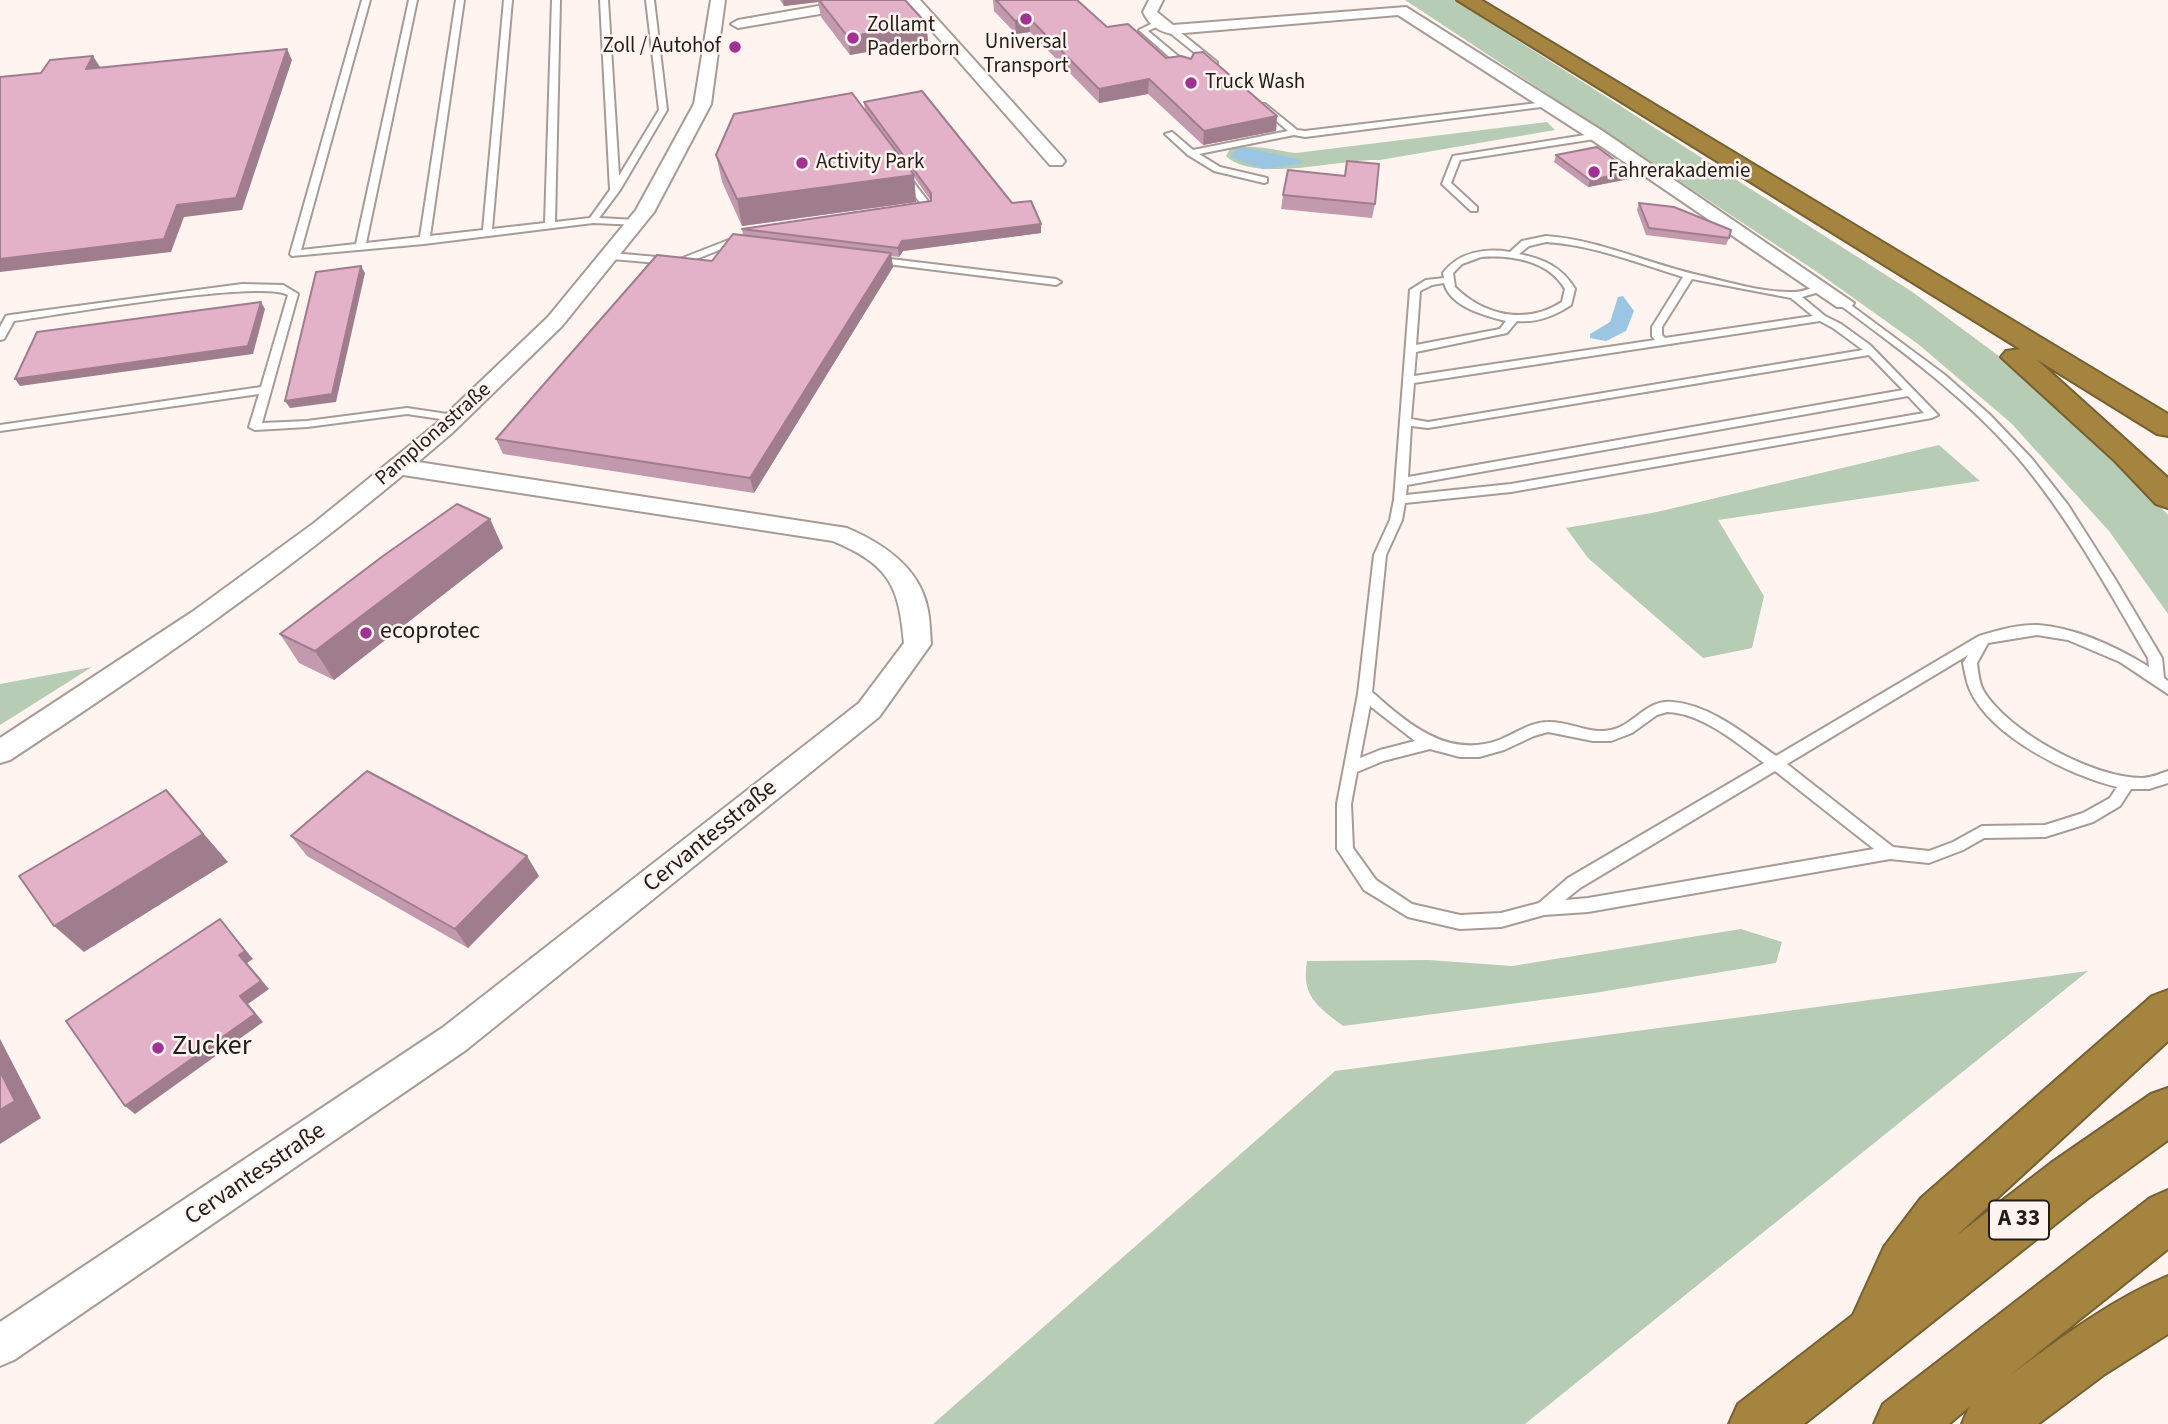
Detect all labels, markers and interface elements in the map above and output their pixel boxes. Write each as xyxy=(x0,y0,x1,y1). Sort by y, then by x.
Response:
marker: Universal Transport xyxy=(1018,11,1034,27)
place label: Zollamt Paderborn xyxy=(867,13,960,63)
marker: Zollamt Paderborn xyxy=(845,30,861,46)
place label: Universal Transport xyxy=(983,30,1069,80)
place label: Zoll / Autohof xyxy=(603,34,721,60)
marker: Zoll / Autohof xyxy=(727,39,743,55)
place label: Truck Wash xyxy=(1205,70,1305,96)
marker: Truck Wash xyxy=(1183,75,1199,91)
place label: Activity Park xyxy=(816,150,924,176)
marker: Activity Park xyxy=(794,155,810,171)
place label: Fahrerakademie xyxy=(1608,159,1750,185)
marker: Fahrerakademie xyxy=(1586,164,1602,180)
street label: Pamplonastraße xyxy=(371,378,497,492)
place label: ecoprotec xyxy=(380,619,480,647)
marker: ecoprotec xyxy=(358,625,374,641)
street label: Cervantesstraße xyxy=(638,774,784,900)
place label: Zucker xyxy=(172,1031,251,1065)
marker: Zucker xyxy=(150,1040,166,1056)
street label: Cervantesstraße xyxy=(180,1117,332,1233)
road number: A 33 xyxy=(1989,1200,2049,1240)

